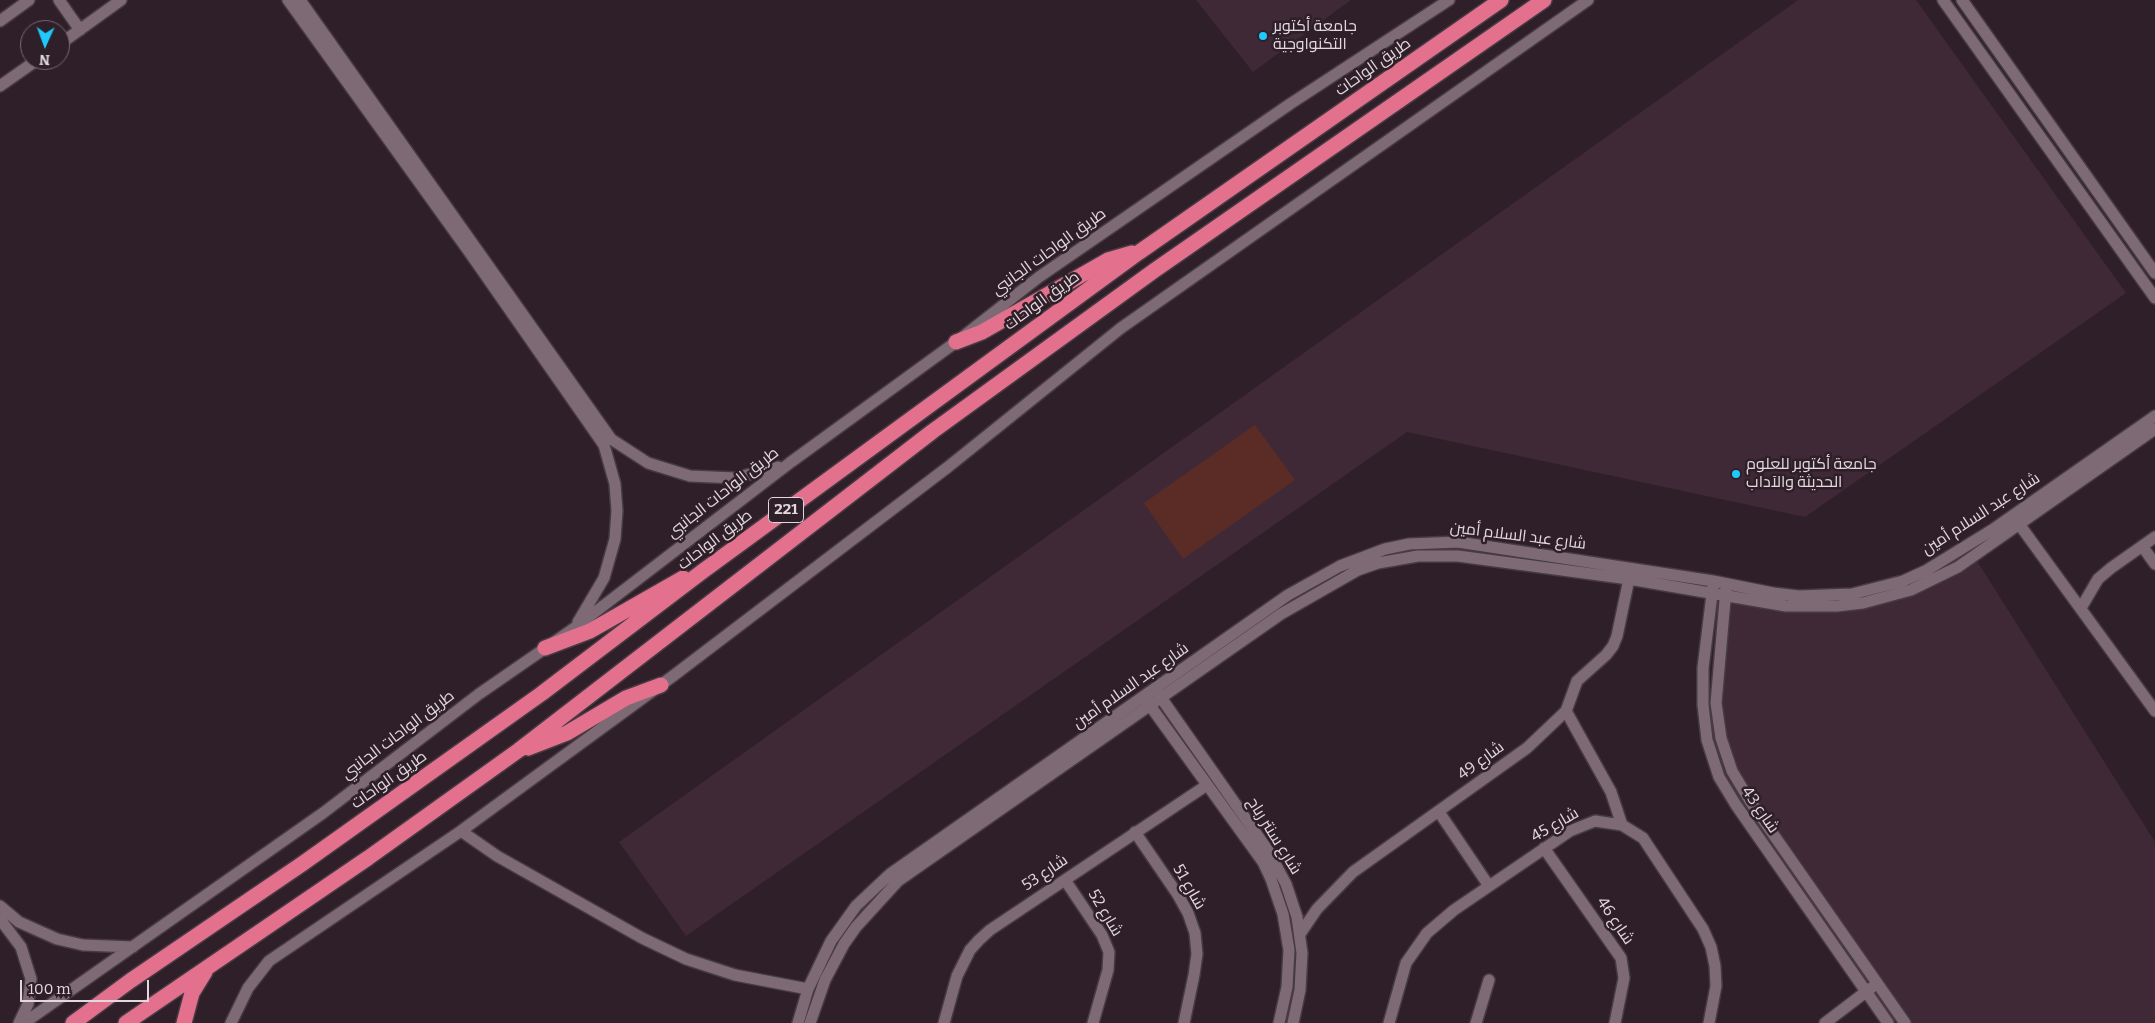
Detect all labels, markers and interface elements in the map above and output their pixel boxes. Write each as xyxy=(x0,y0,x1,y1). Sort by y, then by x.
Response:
place label: جامعة أكتوبر التكنواوجية xyxy=(1273,17,1357,55)
north arrow xyxy=(20,20,70,70)
marker: جامعة أكتوبر التكنواوجية xyxy=(1257,30,1269,42)
street label: طريق الواحات xyxy=(1331,34,1415,100)
text: N xyxy=(39,51,50,68)
street label: طريق الواحات الجانبي xyxy=(988,204,1110,300)
street label: طريق الواحات xyxy=(1001,267,1083,335)
street label: طريق الواحات الجانبي xyxy=(663,443,783,543)
place label: جامعة أكتوبر للعلوم الحديثة والآداب xyxy=(1746,455,1877,493)
marker: جامعة أكتوبر للعلوم الحديثة والآداب xyxy=(1730,468,1742,480)
street label: شارع عبد السلام أمين xyxy=(1918,469,2044,559)
road number: 221 xyxy=(768,498,804,522)
street label: طريق الواحات xyxy=(674,506,756,574)
street label: شارع عبد السلام أمين xyxy=(1449,518,1587,554)
street label: شارع عبد السلام أمين xyxy=(1069,639,1193,733)
street label: طريق الواحات الجانبي xyxy=(338,686,458,784)
street label: شارع 49 xyxy=(1454,738,1508,784)
street label: طريق الواحات xyxy=(347,747,431,813)
street label: شارع 43 xyxy=(1737,783,1783,837)
street label: شارع سنتر رباح xyxy=(1243,794,1305,878)
street label: شارع 45 xyxy=(1528,804,1582,846)
street label: شارع 53 xyxy=(1018,851,1072,895)
street label: شارع 51 xyxy=(1168,861,1210,913)
street label: شارع 52 xyxy=(1084,886,1126,940)
street label: شارع 46 xyxy=(1592,894,1638,948)
scale bar xyxy=(22,970,151,1002)
text: 100 m xyxy=(28,980,71,998)

